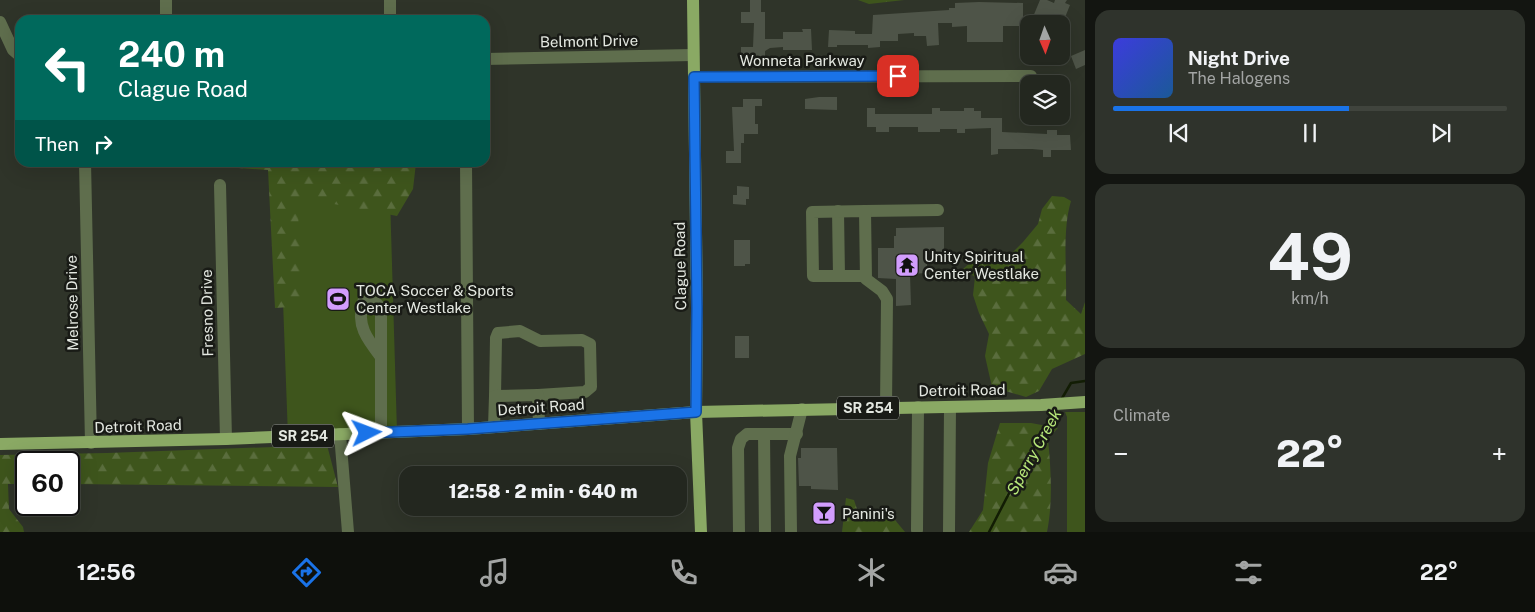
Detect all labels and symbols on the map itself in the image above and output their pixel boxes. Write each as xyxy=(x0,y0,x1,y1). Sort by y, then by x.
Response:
north arrow xyxy=(1020,15,1070,65)
street label: Belmont Drive xyxy=(540,32,638,50)
street label: Wonneta Parkway xyxy=(739,52,865,69)
pin xyxy=(877,55,919,97)
street label: Clague Road xyxy=(671,222,689,310)
place label: Unity Spiritual Center Westlake xyxy=(924,248,1039,282)
temple icon: Unity Spiritual Center Westlake xyxy=(894,252,920,278)
street label: Melrose Drive xyxy=(63,255,81,351)
street label: Fresno Drive xyxy=(198,269,216,357)
place label: TOCA Soccer & Sports Center Westlake xyxy=(356,282,514,316)
sports icon: TOCA Soccer & Sports Center Westlake xyxy=(325,286,351,312)
street label: Detroit Road xyxy=(918,381,1006,399)
street label: Detroit Road xyxy=(497,395,585,419)
road number: SR 254 xyxy=(837,396,899,419)
water label: Sperry Creek xyxy=(1003,405,1066,498)
position arrow xyxy=(340,406,392,458)
street label: Detroit Road xyxy=(94,416,182,436)
road number: SR 254 xyxy=(272,424,334,448)
speed limit sign: 60 xyxy=(15,451,80,516)
bar icon: Panini's xyxy=(811,500,837,526)
place label: Panini's xyxy=(842,505,895,522)

